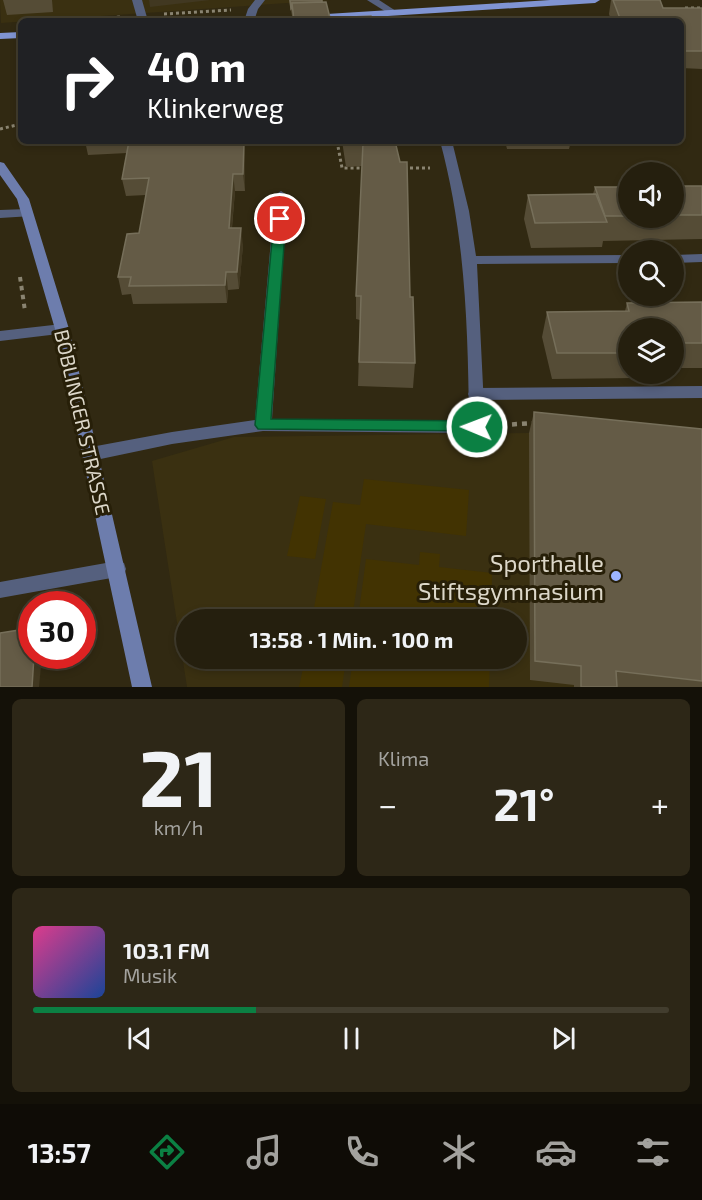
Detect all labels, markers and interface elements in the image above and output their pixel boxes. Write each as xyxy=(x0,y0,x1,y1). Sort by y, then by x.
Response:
text: 40 m xyxy=(147,40,246,90)
icon: right xyxy=(48,42,126,120)
text: Klinkerweg xyxy=(147,91,284,123)
map controls xyxy=(618,162,684,384)
button: sound xyxy=(618,162,684,228)
pin xyxy=(254,193,305,244)
icon: arrive xyxy=(263,202,296,235)
button: search xyxy=(618,240,684,306)
button: layers xyxy=(618,318,684,384)
street label: BÖBLINGER STRASSE xyxy=(50,327,116,517)
position arrow xyxy=(445,395,509,459)
place label: Sporthalle Stiftsgymnasium xyxy=(418,548,604,605)
marker: Sporthalle Stiftsgymnasium xyxy=(609,569,623,583)
speed limit sign: 30 xyxy=(18,591,96,669)
text: 13:58 · 1 Min. · 100 m xyxy=(250,626,454,652)
text: 21 xyxy=(139,729,218,823)
text: Klima xyxy=(378,746,429,770)
text: 21° xyxy=(494,776,555,830)
text: − xyxy=(378,784,397,824)
text: + xyxy=(651,784,669,824)
text: km/h xyxy=(154,815,203,839)
text: 103.1 FM xyxy=(123,937,210,963)
text: Musik xyxy=(123,963,177,987)
icon: previous xyxy=(123,1022,156,1055)
icon: pause xyxy=(335,1022,368,1055)
icon: next xyxy=(547,1022,580,1055)
icon: directions xyxy=(146,1131,188,1173)
icon: music xyxy=(243,1131,285,1173)
icon: phone xyxy=(341,1131,383,1173)
icon: climate xyxy=(438,1131,480,1173)
icon: car xyxy=(535,1131,577,1173)
icon: filters xyxy=(632,1131,674,1173)
text: 13:57 xyxy=(28,1136,91,1168)

